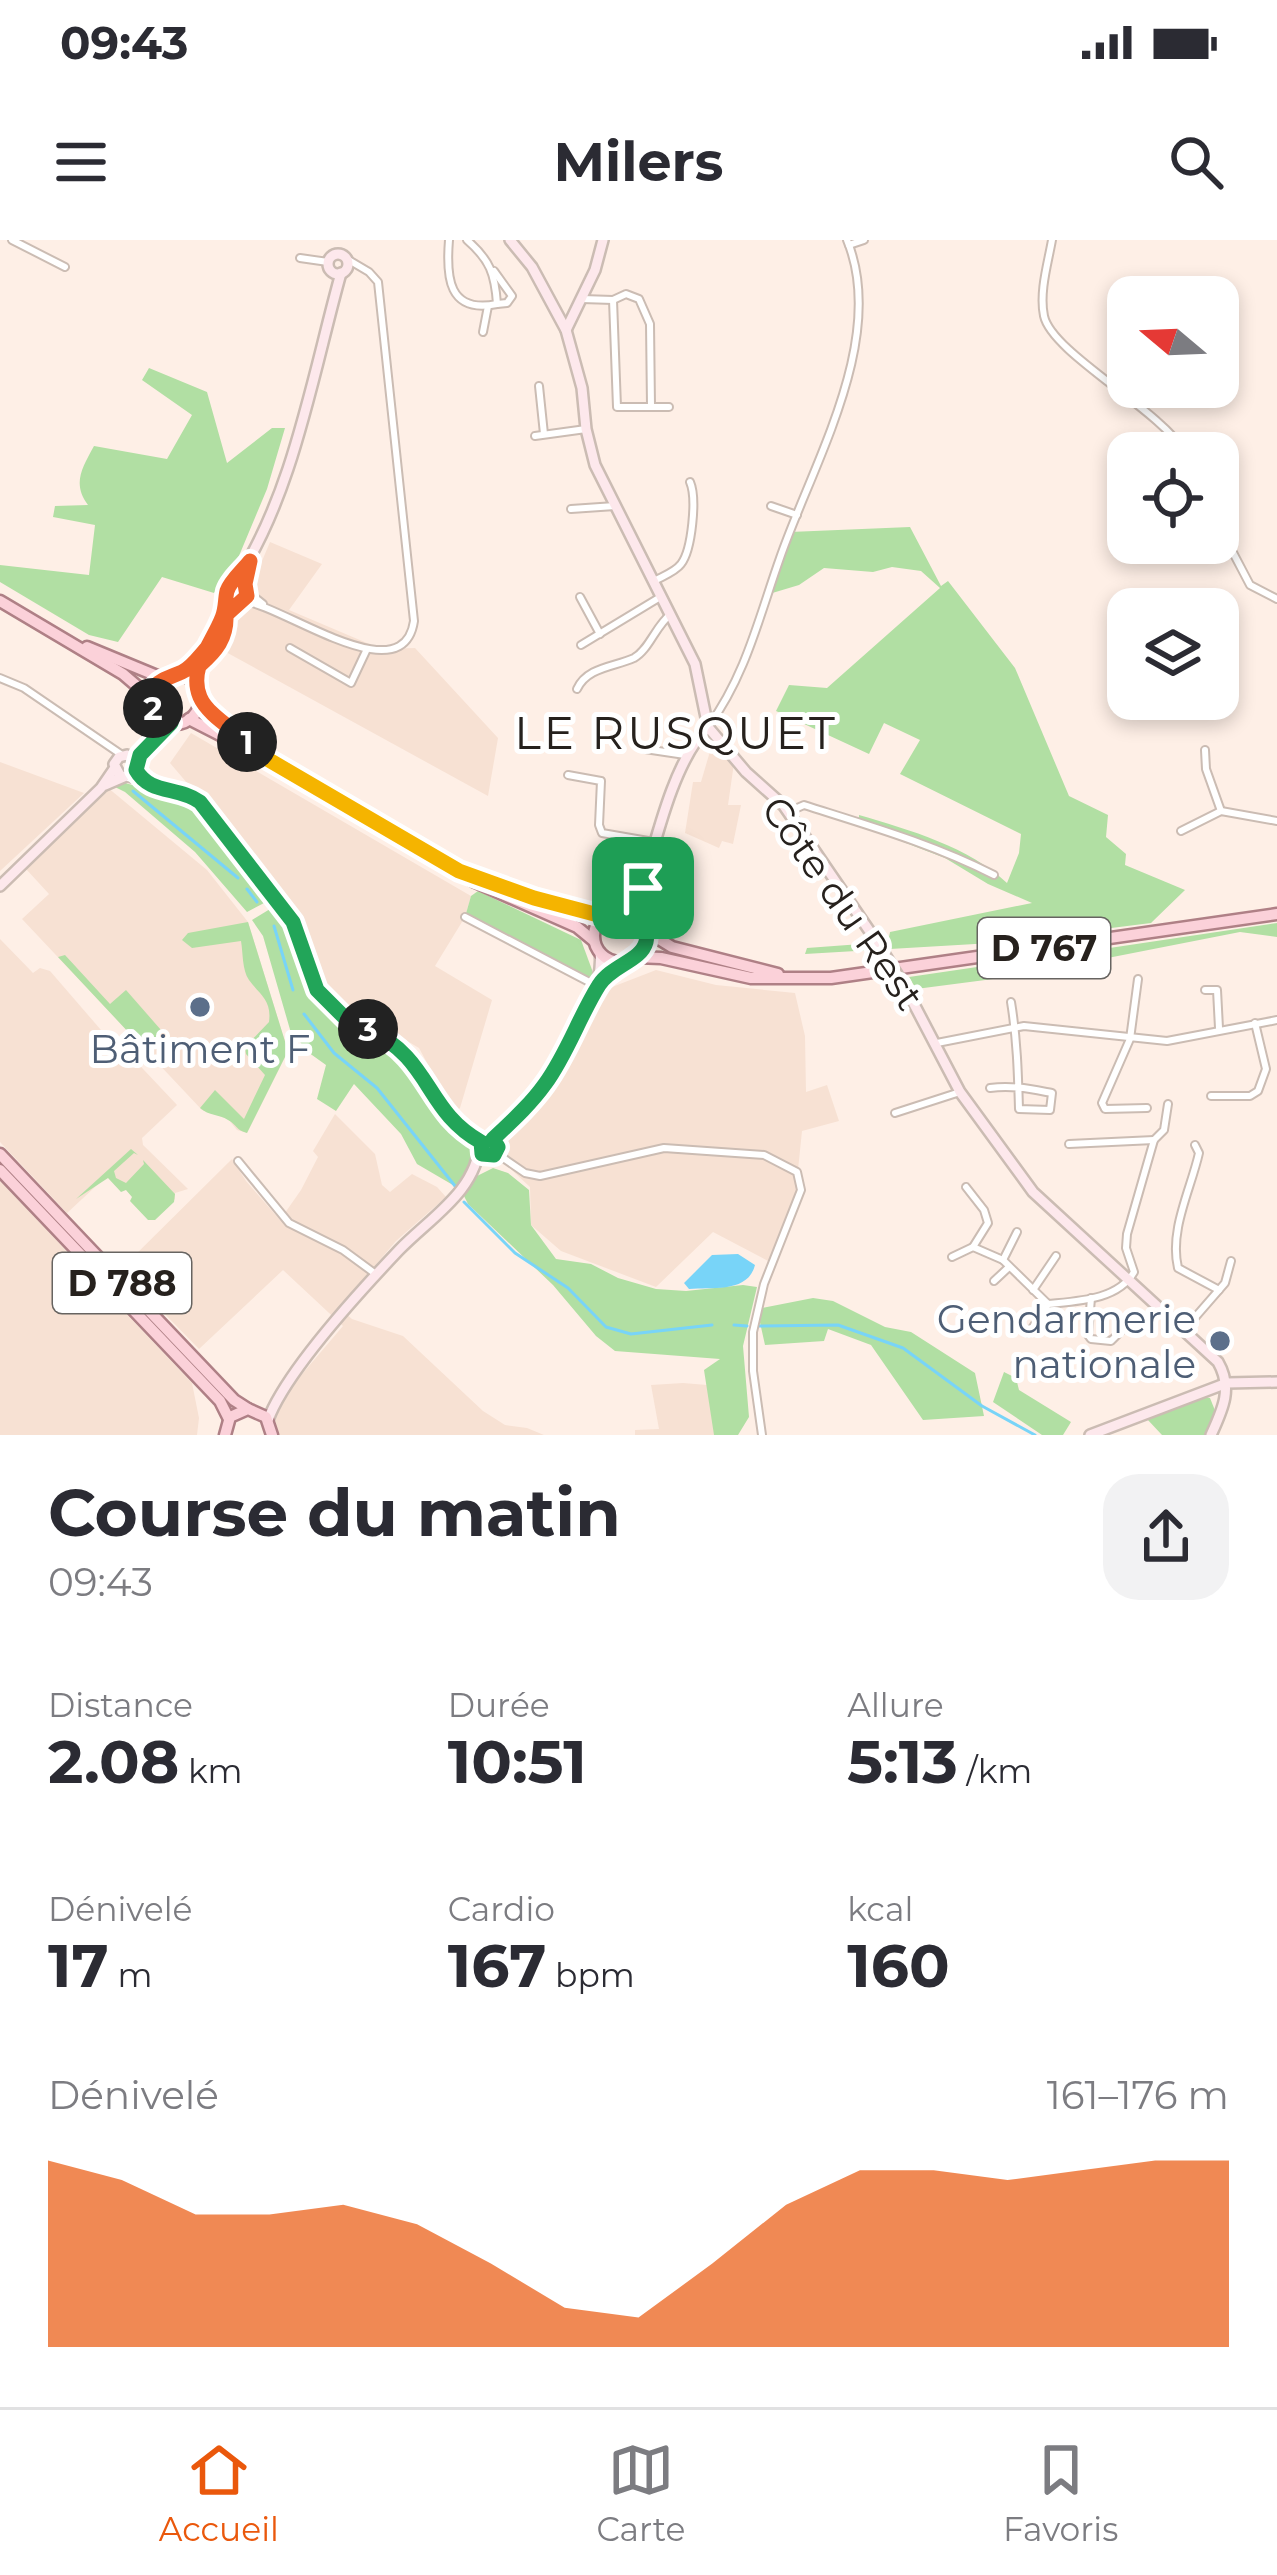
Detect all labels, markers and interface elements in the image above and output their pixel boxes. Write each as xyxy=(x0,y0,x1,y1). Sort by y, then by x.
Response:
text: 09:43 xyxy=(60,15,188,70)
icon: menu xyxy=(48,129,114,195)
text: Milers xyxy=(553,129,724,195)
icon: search xyxy=(1163,129,1229,195)
north arrow xyxy=(1107,276,1239,408)
map controls xyxy=(1107,276,1239,720)
button: locate xyxy=(1107,432,1239,564)
button: layers xyxy=(1107,588,1239,720)
pin: 2 xyxy=(123,678,183,738)
text: 2 xyxy=(143,688,163,728)
district label: LE RUSQUET xyxy=(514,705,838,760)
pin: 1 xyxy=(217,712,277,772)
text: 1 xyxy=(241,722,253,762)
street label: Côte du Rest xyxy=(752,787,934,1019)
pin xyxy=(592,837,694,939)
icon: arrive xyxy=(610,855,676,921)
road number: D 767 xyxy=(978,918,1110,978)
marker: Bâtiment F xyxy=(187,994,213,1020)
pin: 3 xyxy=(338,999,398,1059)
text: 3 xyxy=(358,1009,378,1049)
place label: Bâtiment F xyxy=(90,1025,310,1073)
road number: D 788 xyxy=(53,1253,191,1313)
place label: Gendarmerie nationale xyxy=(937,1295,1196,1388)
marker: Gendarmerie nationale xyxy=(1207,1328,1233,1354)
text: Course du matin xyxy=(48,1472,621,1553)
button: share xyxy=(1103,1474,1229,1600)
text: 09:43 xyxy=(48,1558,153,1606)
text: Distance xyxy=(48,1685,193,1725)
text: Durée xyxy=(448,1685,550,1725)
text: Allure xyxy=(847,1685,944,1725)
text: 2.08 xyxy=(48,1725,179,1798)
text: 10:51 xyxy=(448,1725,587,1798)
text: 5:13 xyxy=(847,1725,958,1798)
text: km xyxy=(179,1751,242,1791)
text: /km xyxy=(958,1751,1032,1791)
text: Dénivelé xyxy=(48,1889,193,1929)
text: Cardio xyxy=(448,1889,555,1929)
text: kcal xyxy=(847,1889,913,1929)
text: 17 xyxy=(48,1929,109,2002)
text: 167 xyxy=(448,1929,546,2002)
text: 160 xyxy=(847,1929,950,2002)
text: m xyxy=(109,1955,152,1995)
text: bpm xyxy=(546,1955,635,1995)
text: Dénivelé xyxy=(48,2071,219,2119)
text: 161–176 m xyxy=(1047,2071,1229,2119)
tab: Accueil xyxy=(159,2437,279,2549)
tab: Carte xyxy=(596,2437,685,2549)
tab: Favoris xyxy=(1003,2437,1118,2549)

